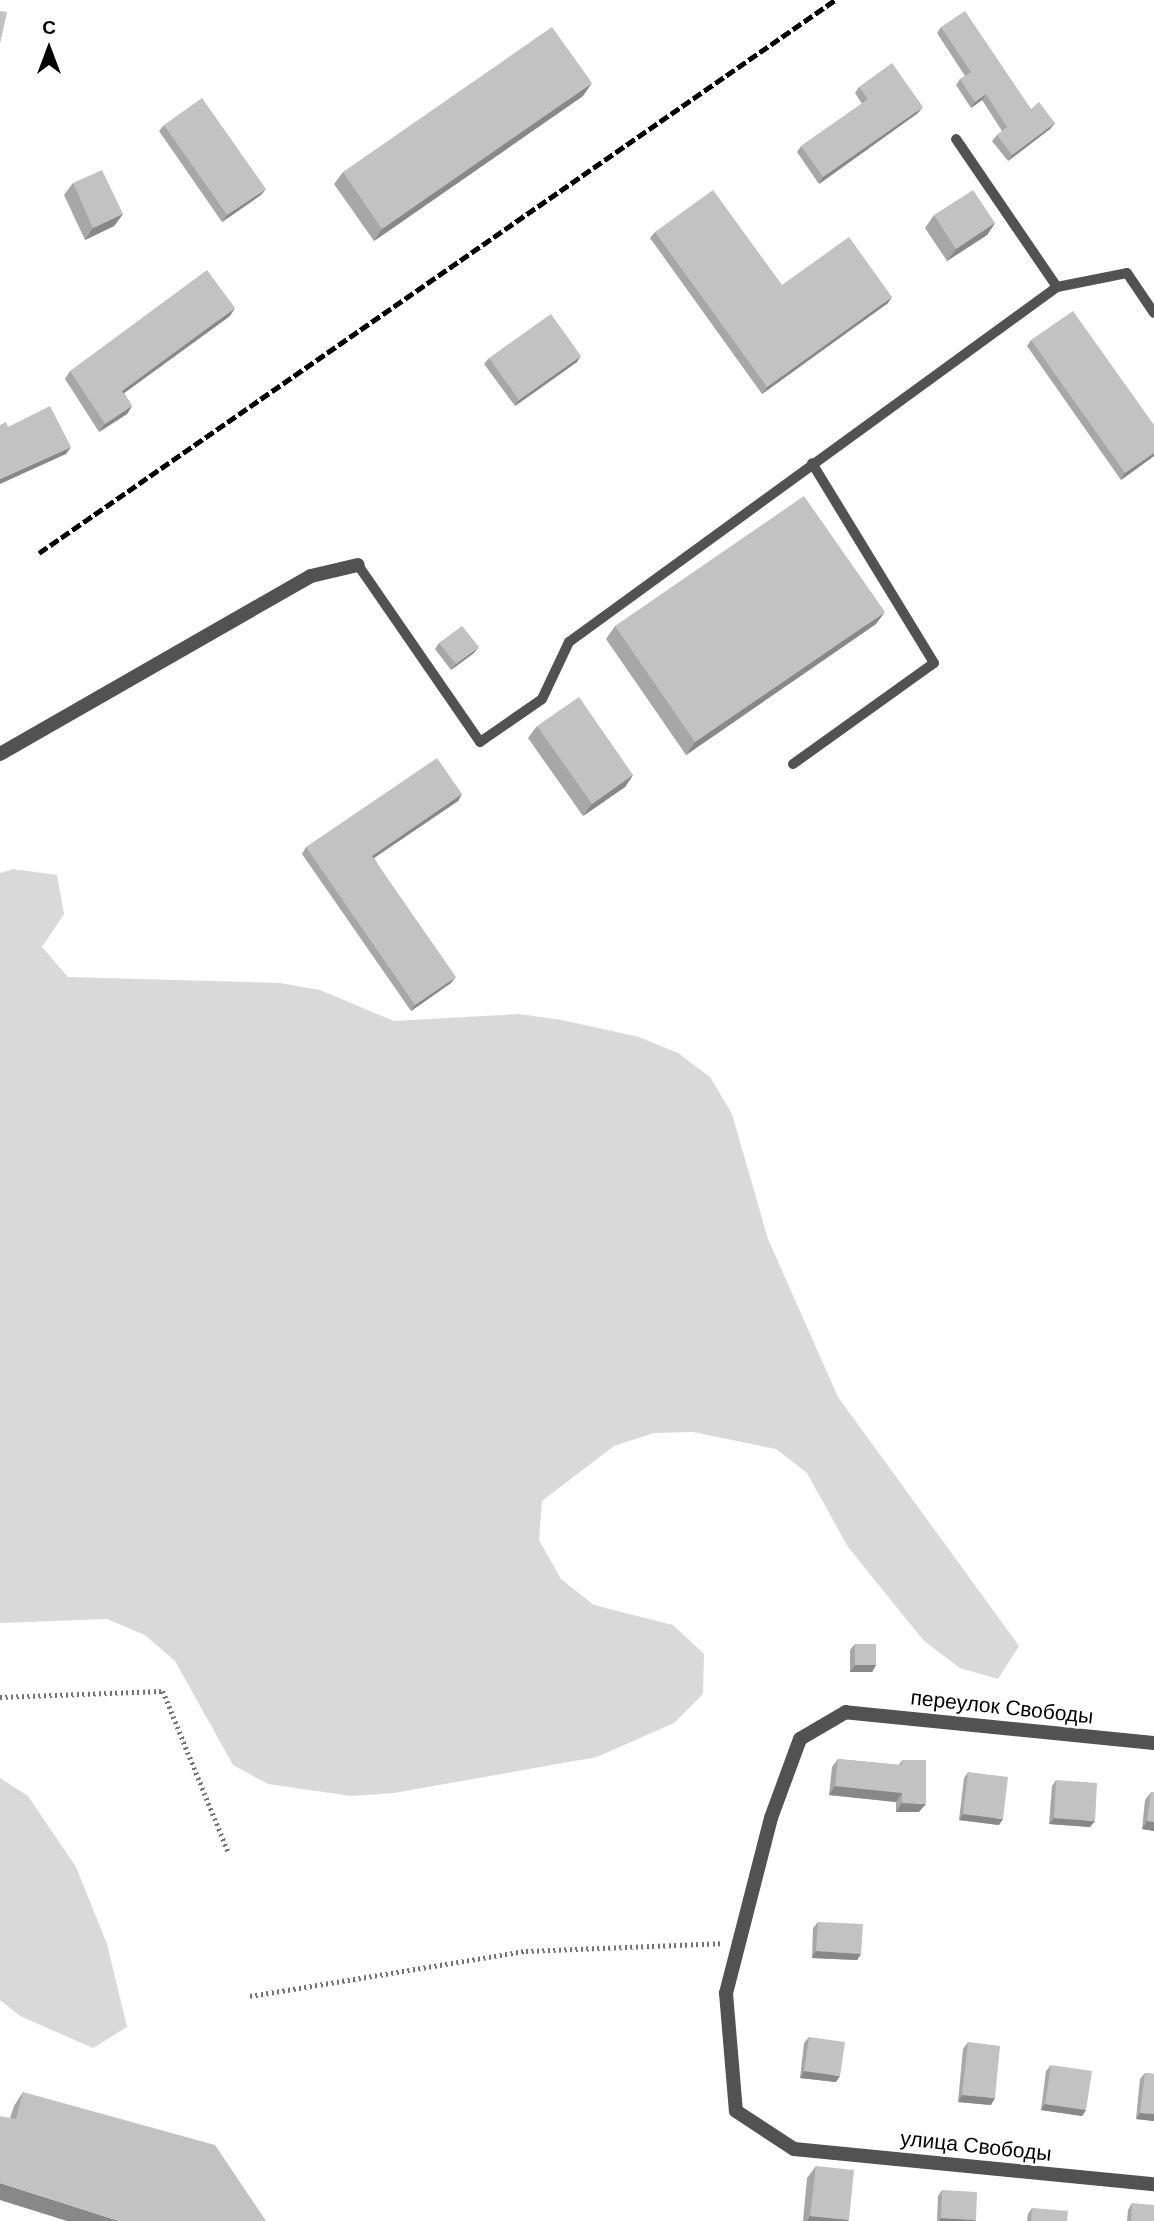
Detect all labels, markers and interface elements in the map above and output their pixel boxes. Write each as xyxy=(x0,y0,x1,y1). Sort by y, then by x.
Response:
north arrow xyxy=(14,14,84,84)
text: С xyxy=(42,15,56,40)
street label: переулок Свободы xyxy=(909,1685,1095,1729)
street label: улица Свободы xyxy=(899,2126,1053,2166)

